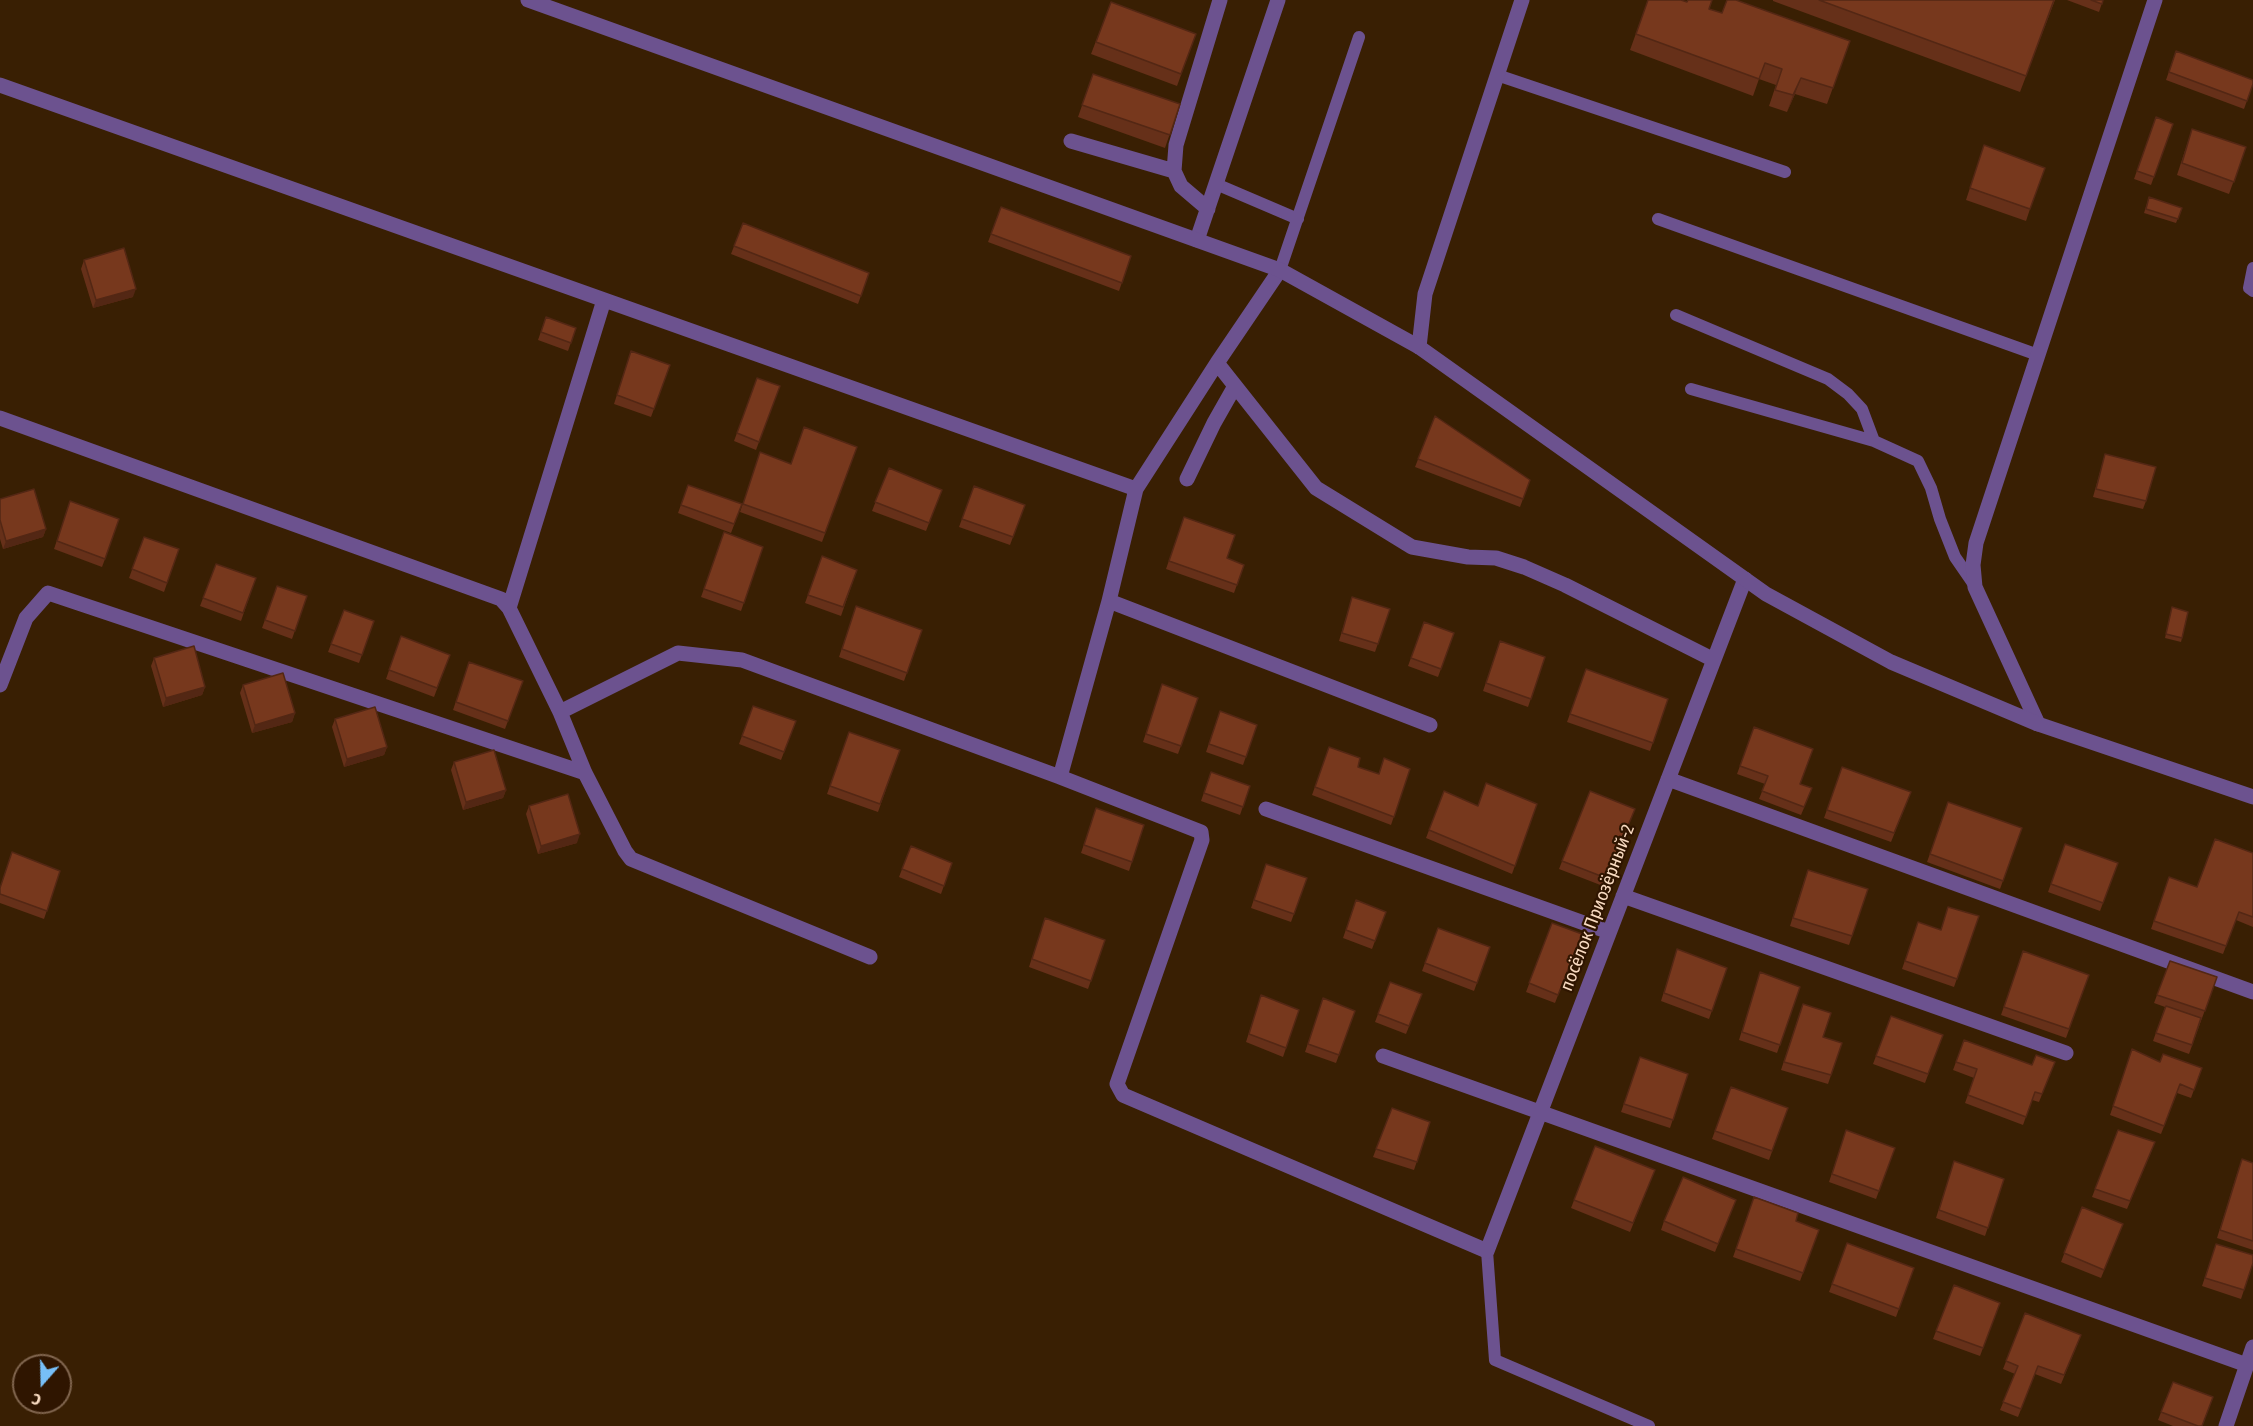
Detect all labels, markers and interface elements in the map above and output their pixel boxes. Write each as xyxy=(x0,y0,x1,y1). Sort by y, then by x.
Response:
street label: посёлок Приозёрный-2 xyxy=(1556,822,1640,994)
north arrow xyxy=(12,1354,72,1414)
text: С xyxy=(29,1389,44,1410)

